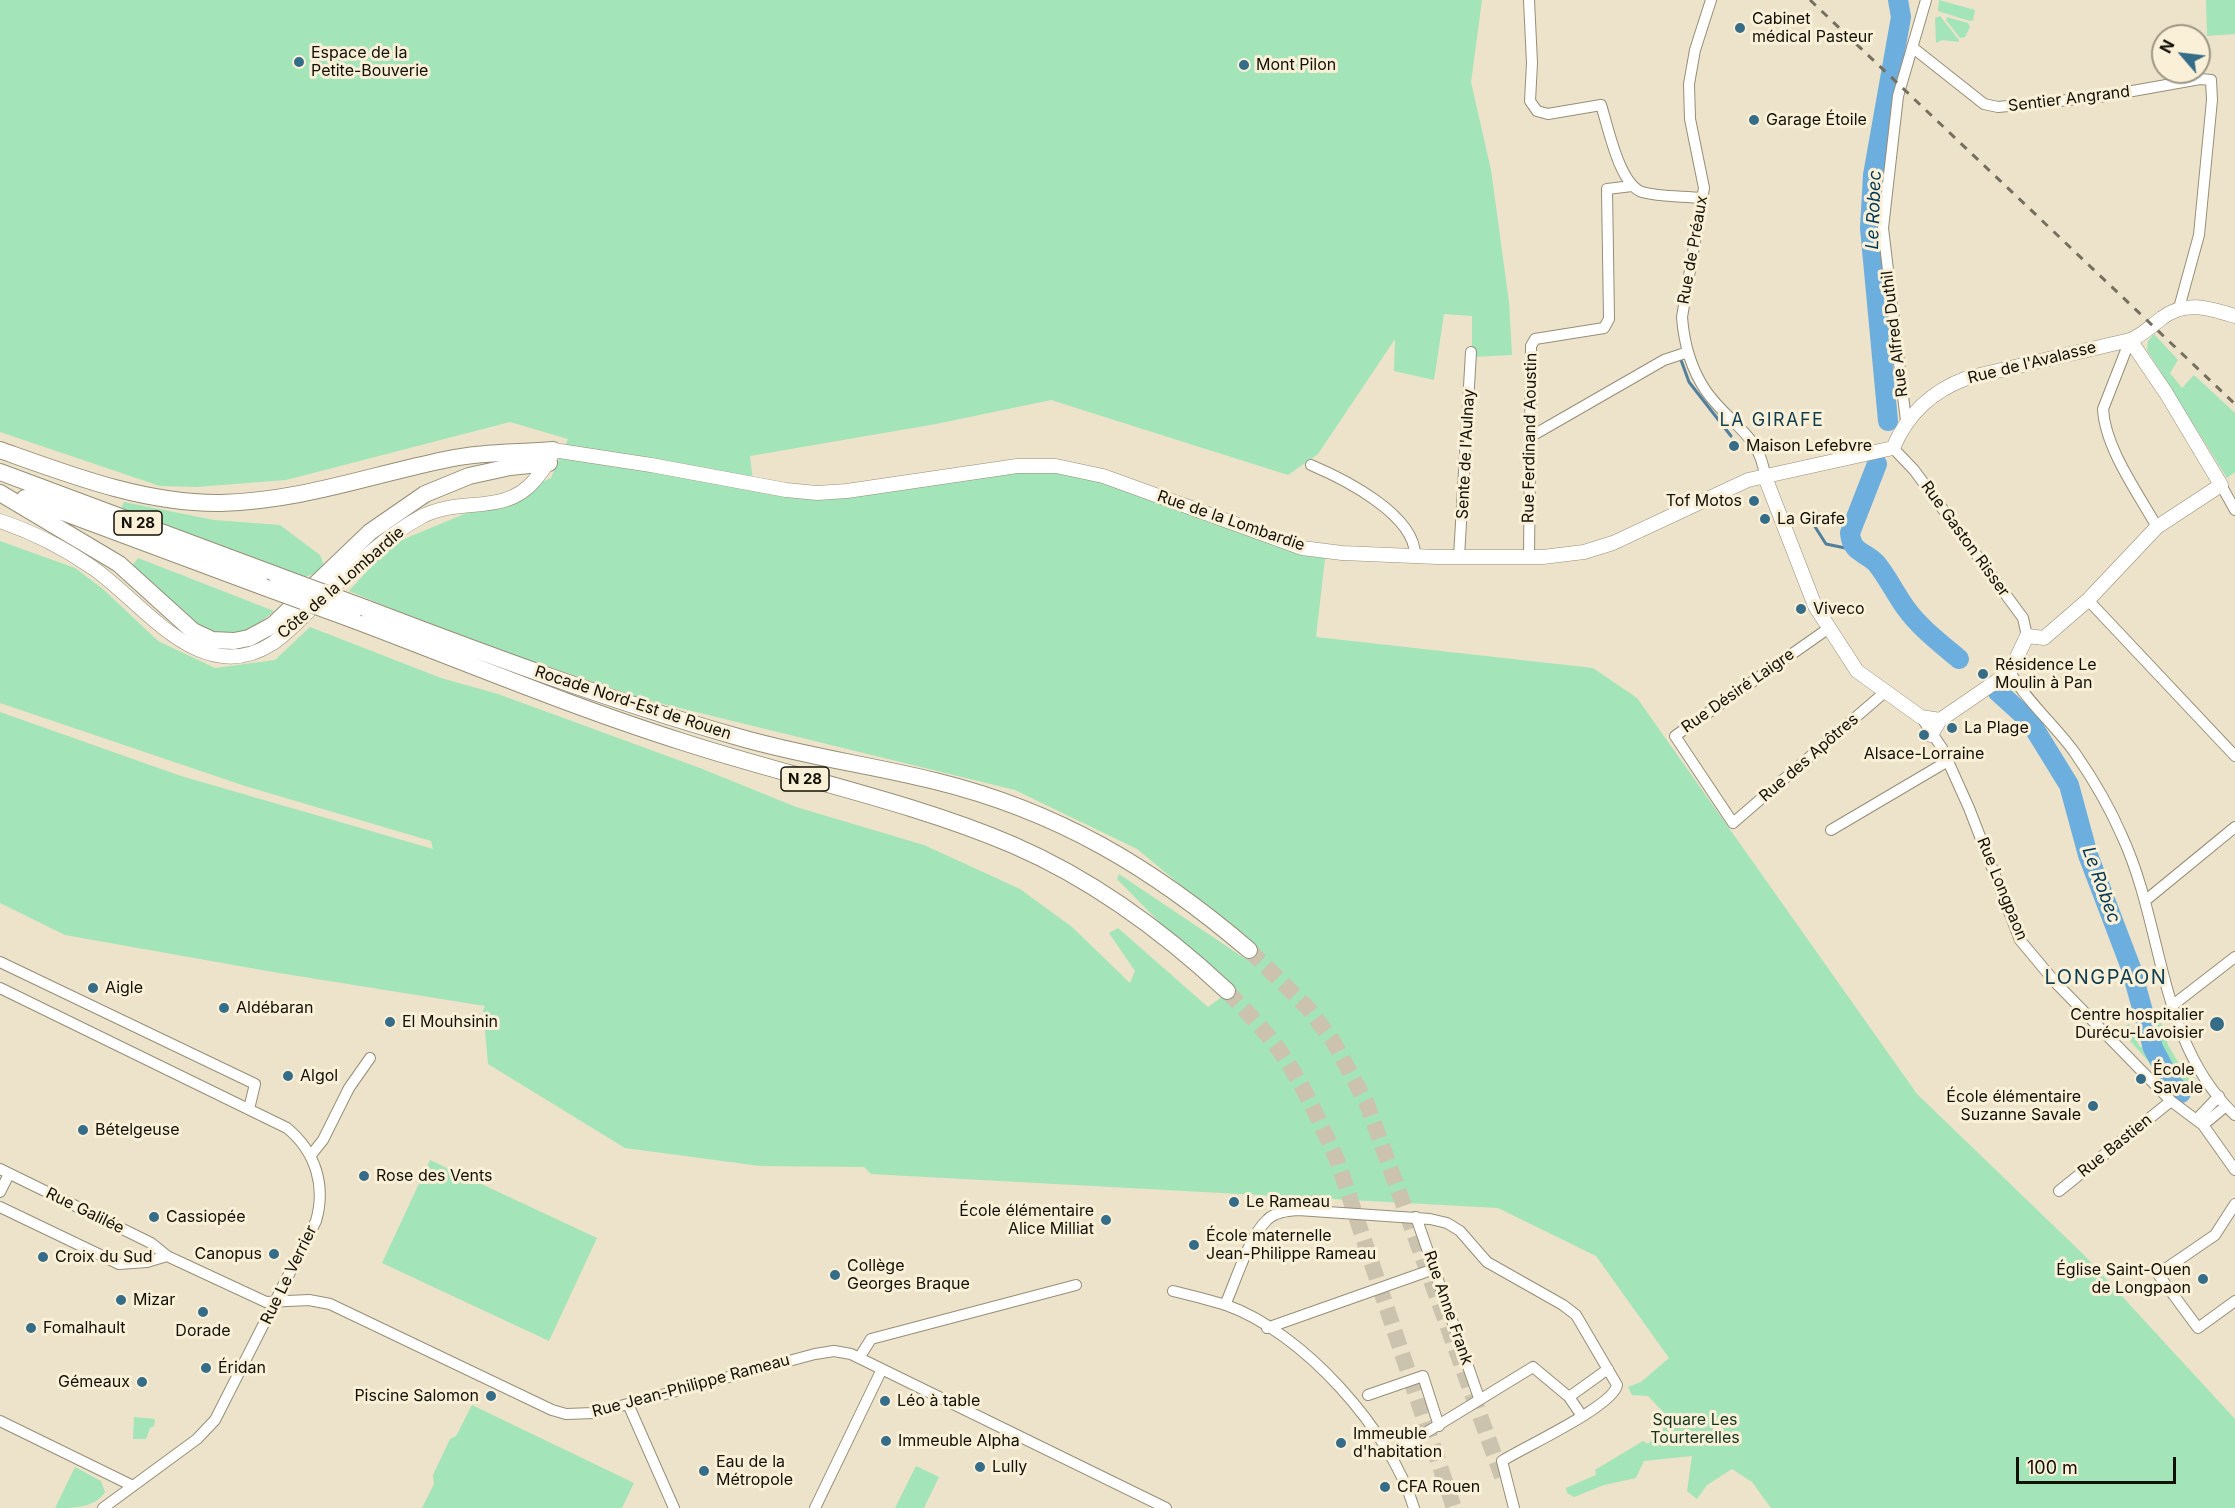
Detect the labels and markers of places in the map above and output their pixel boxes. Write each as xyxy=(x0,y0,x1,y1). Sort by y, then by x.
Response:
place label: Cabinet médical Pasteur xyxy=(1752,9,1873,47)
marker: Cabinet médical Pasteur xyxy=(1733,21,1747,35)
place label: Espace de la Petite-Bouverie xyxy=(311,43,428,81)
marker: Espace de la Petite-Bouverie xyxy=(292,55,306,69)
place label: Mont Pilon xyxy=(1256,55,1336,75)
marker: Mont Pilon xyxy=(1237,58,1251,72)
place label: Garage Étoile xyxy=(1766,110,1867,130)
marker: Garage Étoile xyxy=(1747,113,1761,127)
place label: Maison Lefebvre xyxy=(1746,436,1872,456)
marker: Maison Lefebvre xyxy=(1727,439,1741,453)
place label: Tof Motos xyxy=(1666,491,1742,511)
marker: Tof Motos xyxy=(1747,494,1761,508)
place label: La Girafe xyxy=(1777,509,1845,529)
marker: La Girafe xyxy=(1758,512,1772,526)
place label: Viveco xyxy=(1813,599,1865,619)
marker: Viveco xyxy=(1794,602,1808,616)
place label: Résidence Le Moulin à Pan xyxy=(1995,655,2097,693)
marker: Résidence Le Moulin à Pan xyxy=(1976,667,1990,681)
place label: La Plage xyxy=(1964,718,2029,738)
marker: La Plage xyxy=(1945,721,1959,735)
marker: Alsace-Lorraine xyxy=(1917,728,1931,742)
place label: Alsace-Lorraine xyxy=(1864,744,1984,764)
place label: Aigle xyxy=(105,978,143,998)
marker: Aigle xyxy=(86,981,100,995)
place label: Aldébaran xyxy=(236,998,313,1018)
marker: Aldébaran xyxy=(217,1001,231,1015)
place label: Centre hospitalier Durécu-Lavoisier xyxy=(2070,1005,2204,1043)
place label: El Mouhsinin xyxy=(402,1012,498,1032)
marker: El Mouhsinin xyxy=(383,1015,397,1029)
marker: Centre hospitalier Durécu-Lavoisier xyxy=(2208,1015,2226,1033)
place label: École Savale xyxy=(2153,1060,2203,1098)
place label: Algol xyxy=(300,1066,338,1086)
marker: Algol xyxy=(281,1069,295,1083)
marker: École Savale xyxy=(2134,1072,2148,1086)
place label: École élémentaire Suzanne Savale xyxy=(1946,1087,2081,1125)
marker: École élémentaire Suzanne Savale xyxy=(2086,1099,2100,1113)
place label: Bételgeuse xyxy=(95,1120,179,1140)
marker: Bételgeuse xyxy=(76,1123,90,1137)
place label: Rose des Vents xyxy=(376,1166,493,1186)
marker: Rose des Vents xyxy=(357,1169,371,1183)
place label: Le Rameau xyxy=(1246,1192,1330,1212)
marker: Le Rameau xyxy=(1227,1195,1241,1209)
place label: École élémentaire Alice Milliat xyxy=(959,1201,1094,1239)
place label: Cassiopée xyxy=(166,1207,245,1227)
marker: Cassiopée xyxy=(147,1210,161,1224)
marker: École élémentaire Alice Milliat xyxy=(1099,1213,1113,1227)
place label: École maternelle Jean-Philippe Rameau xyxy=(1206,1226,1376,1264)
marker: École maternelle Jean-Philippe Rameau xyxy=(1187,1238,1201,1252)
place label: Canopus xyxy=(195,1244,262,1264)
place label: Croix du Sud xyxy=(55,1247,152,1267)
marker: Canopus xyxy=(267,1247,281,1261)
marker: Croix du Sud xyxy=(36,1250,50,1264)
place label: Collège Georges Braque xyxy=(847,1256,970,1294)
place label: Église Saint-Ouen de Longpaon xyxy=(2056,1260,2191,1298)
marker: Collège Georges Braque xyxy=(828,1268,842,1282)
marker: Église Saint-Ouen de Longpaon xyxy=(2196,1272,2210,1286)
place label: Mizar xyxy=(133,1290,175,1310)
marker: Mizar xyxy=(114,1293,128,1307)
marker: Dorade xyxy=(196,1305,210,1319)
place label: Fomalhault xyxy=(43,1318,126,1338)
marker: Fomalhault xyxy=(24,1321,38,1335)
place label: Dorade xyxy=(175,1321,231,1341)
place label: Éridan xyxy=(218,1358,266,1378)
marker: Éridan xyxy=(199,1361,213,1375)
place label: Gémeaux xyxy=(58,1372,130,1392)
marker: Gémeaux xyxy=(135,1375,149,1389)
place label: Piscine Salomon xyxy=(354,1386,479,1406)
marker: Piscine Salomon xyxy=(484,1389,498,1403)
place label: Léo à table xyxy=(897,1391,980,1411)
marker: Léo à table xyxy=(878,1394,892,1408)
place label: Immeuble d'habitation xyxy=(1353,1424,1442,1462)
place label: Immeuble Alpha xyxy=(898,1431,1020,1451)
marker: Immeuble Alpha xyxy=(879,1434,893,1448)
marker: Immeuble d'habitation xyxy=(1334,1436,1348,1450)
place label: Eau de la Métropole xyxy=(716,1452,793,1490)
place label: Lully xyxy=(992,1457,1027,1477)
marker: Lully xyxy=(973,1460,987,1474)
marker: Eau de la Métropole xyxy=(697,1464,711,1478)
place label: CFA Rouen xyxy=(1397,1477,1480,1497)
marker: CFA Rouen xyxy=(1378,1480,1392,1494)

